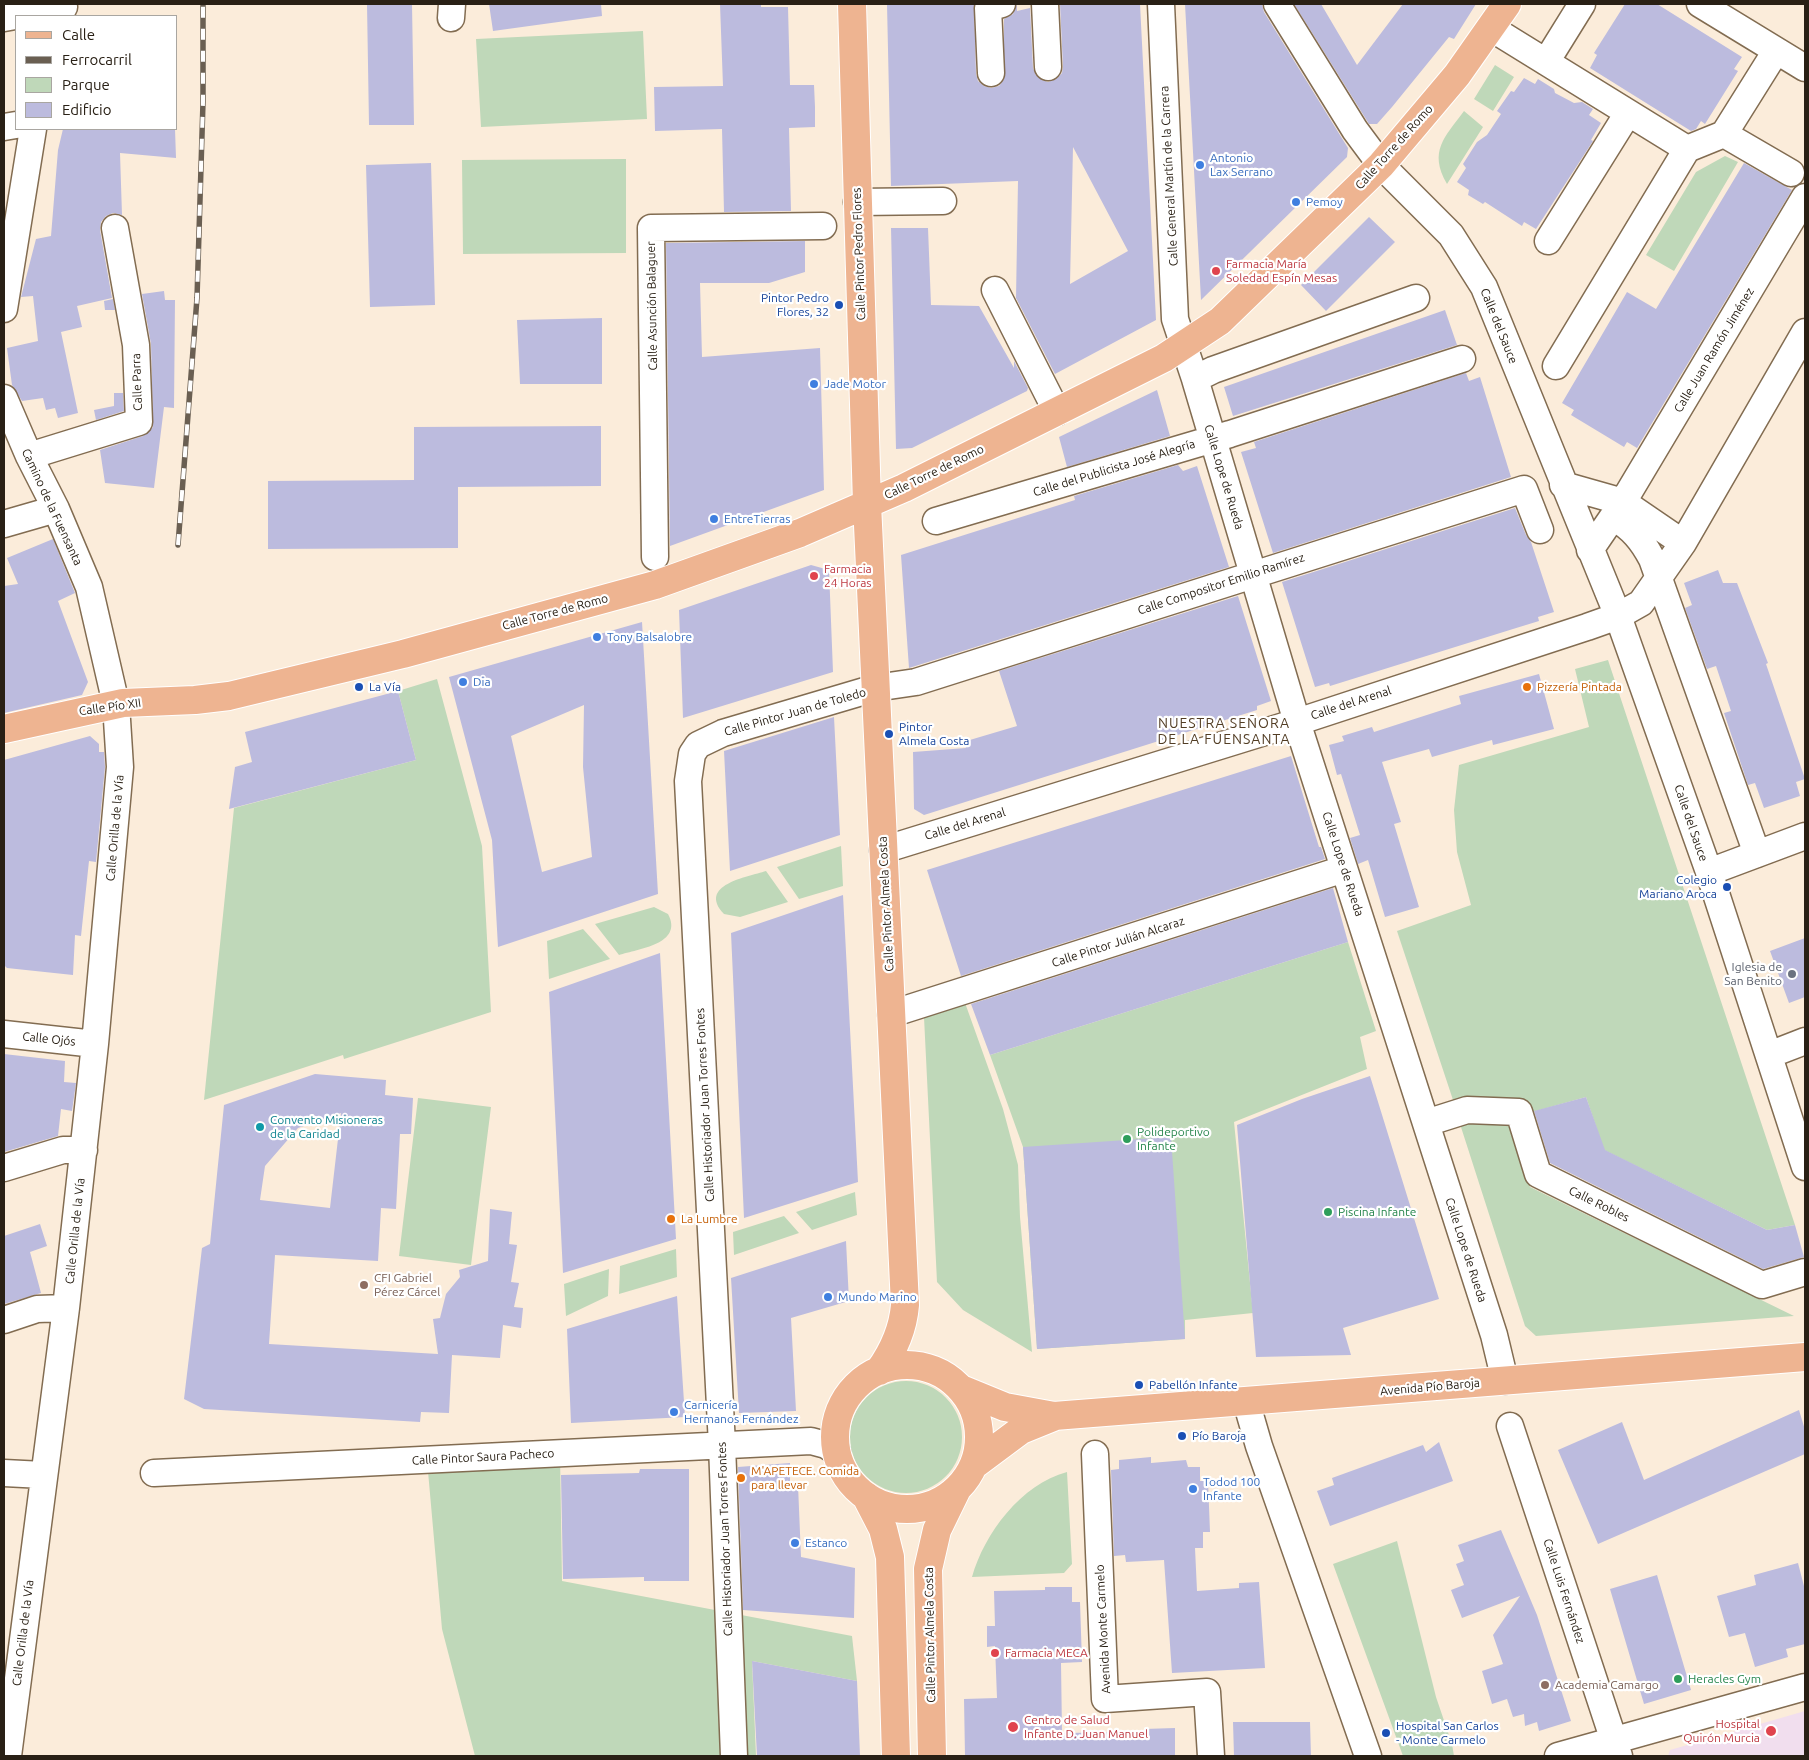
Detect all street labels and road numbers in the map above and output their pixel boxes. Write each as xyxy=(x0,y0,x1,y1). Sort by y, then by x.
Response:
street label: Calle General Martín de la Carrera xyxy=(1157,85,1181,267)
street label: Calle Torre de Romo xyxy=(1352,102,1436,192)
street label: Calle Pintor Pedro Flores xyxy=(849,187,869,321)
street label: Calle Asunción Balaguer xyxy=(644,241,660,371)
street label: Calle Juan Ramón Jiménez xyxy=(1671,285,1757,415)
street label: Calle del Sauce xyxy=(1477,286,1521,366)
street label: Calle Parra xyxy=(129,353,145,411)
street label: Calle Lope de Rueda xyxy=(1201,423,1247,531)
street label: Calle del Publicista José Alegría xyxy=(1031,436,1197,500)
street label: Calle Torre de Romo xyxy=(882,442,986,502)
street label: Camino de la Fuensanta xyxy=(19,446,85,568)
street label: Calle Compositor Emilio Ramírez xyxy=(1136,550,1306,618)
street label: Calle Torre de Romo xyxy=(500,591,610,633)
street label: Calle del Arenal xyxy=(1309,683,1393,723)
street label: Calle Pintor Juan de Toledo xyxy=(722,685,868,739)
street label: Calle Pío XII xyxy=(78,696,142,718)
street label: Calle Orilla de la Vía xyxy=(103,774,127,882)
street label: Calle del Sauce xyxy=(1671,783,1711,863)
street label: Calle del Arenal xyxy=(923,805,1007,843)
street label: Calle Lope de Rueda xyxy=(1319,810,1367,918)
street label: Calle Pintor Almela Costa xyxy=(875,836,897,972)
street label: Calle Pintor Julián Alcaraz xyxy=(1050,914,1186,970)
street label: Calle Historiador Juan Torres Fontes xyxy=(693,1008,717,1202)
street label: Calle Ojós xyxy=(22,1029,76,1049)
street label: Calle Orilla de la Vía xyxy=(62,1177,88,1285)
street label: Calle Robles xyxy=(1566,1183,1632,1225)
street label: Calle Lope de Rueda xyxy=(1442,1196,1490,1304)
street label: Avenida Pío Baroja xyxy=(1380,1375,1480,1399)
street label: Calle Historiador Juan Torres Fontes xyxy=(714,1442,736,1636)
street label: Calle Pintor Saura Pacheco xyxy=(411,1446,555,1468)
street label: Calle Luis Fernández xyxy=(1540,1537,1588,1645)
street label: Avenida Monte Carmelo xyxy=(1092,1564,1114,1694)
street label: Calle Pintor Almela Costa xyxy=(922,1567,938,1703)
street label: Calle Orilla de la Vía xyxy=(9,1579,37,1687)

